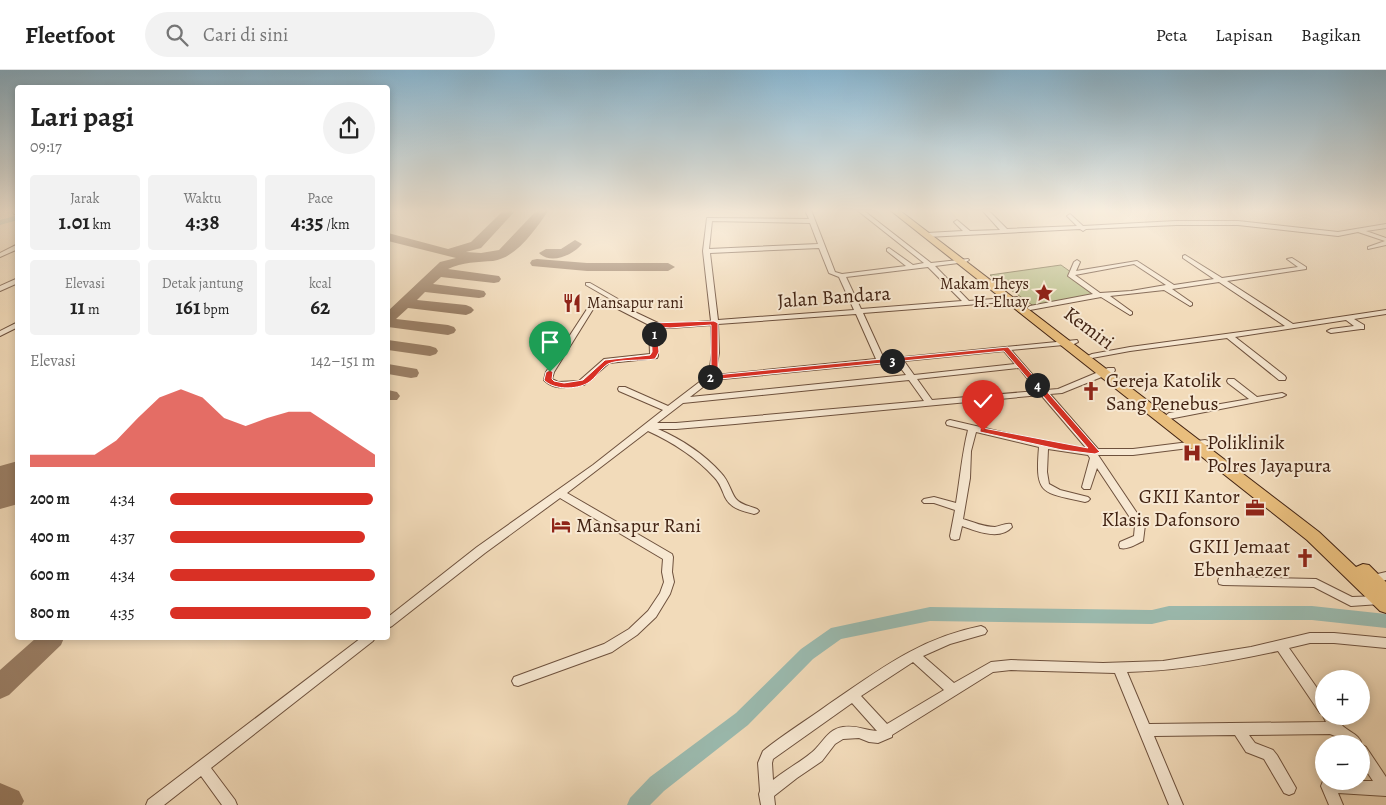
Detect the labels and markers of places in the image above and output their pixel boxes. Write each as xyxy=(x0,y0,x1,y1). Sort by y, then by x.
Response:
place label: Makam Theys H. Eluay xyxy=(940,273,1030,313)
place icon: Makam Theys H. Eluay xyxy=(1033,282,1055,304)
restaurant icon: Mansapur rani xyxy=(561,292,583,314)
place label: Mansapur rani xyxy=(587,292,684,314)
pin xyxy=(529,321,571,372)
pin: 1 xyxy=(642,322,666,346)
pin: 3 xyxy=(880,348,904,374)
pin: 2 xyxy=(698,364,722,390)
place label: Gereja Katolik Sang Penebus xyxy=(1106,367,1221,417)
pin: 4 xyxy=(1024,372,1050,398)
pin xyxy=(962,380,1004,431)
church icon: Gereja Katolik Sang Penebus xyxy=(1080,380,1102,402)
place label: Poliklinik Polres Jayapura xyxy=(1207,429,1332,479)
hospital icon: Poliklinik Polres Jayapura xyxy=(1181,442,1203,464)
place label: GKII Kantor Klasis Dafonsoro xyxy=(1102,483,1240,533)
office icon: GKII Kantor Klasis Dafonsoro xyxy=(1244,497,1266,519)
place label: Mansapur Rani xyxy=(576,512,701,539)
hotel icon: Mansapur Rani xyxy=(550,514,572,536)
place label: GKII Jemaat Ebenhaezer xyxy=(1189,533,1290,583)
church icon: GKII Jemaat Ebenhaezer xyxy=(1294,547,1316,569)

